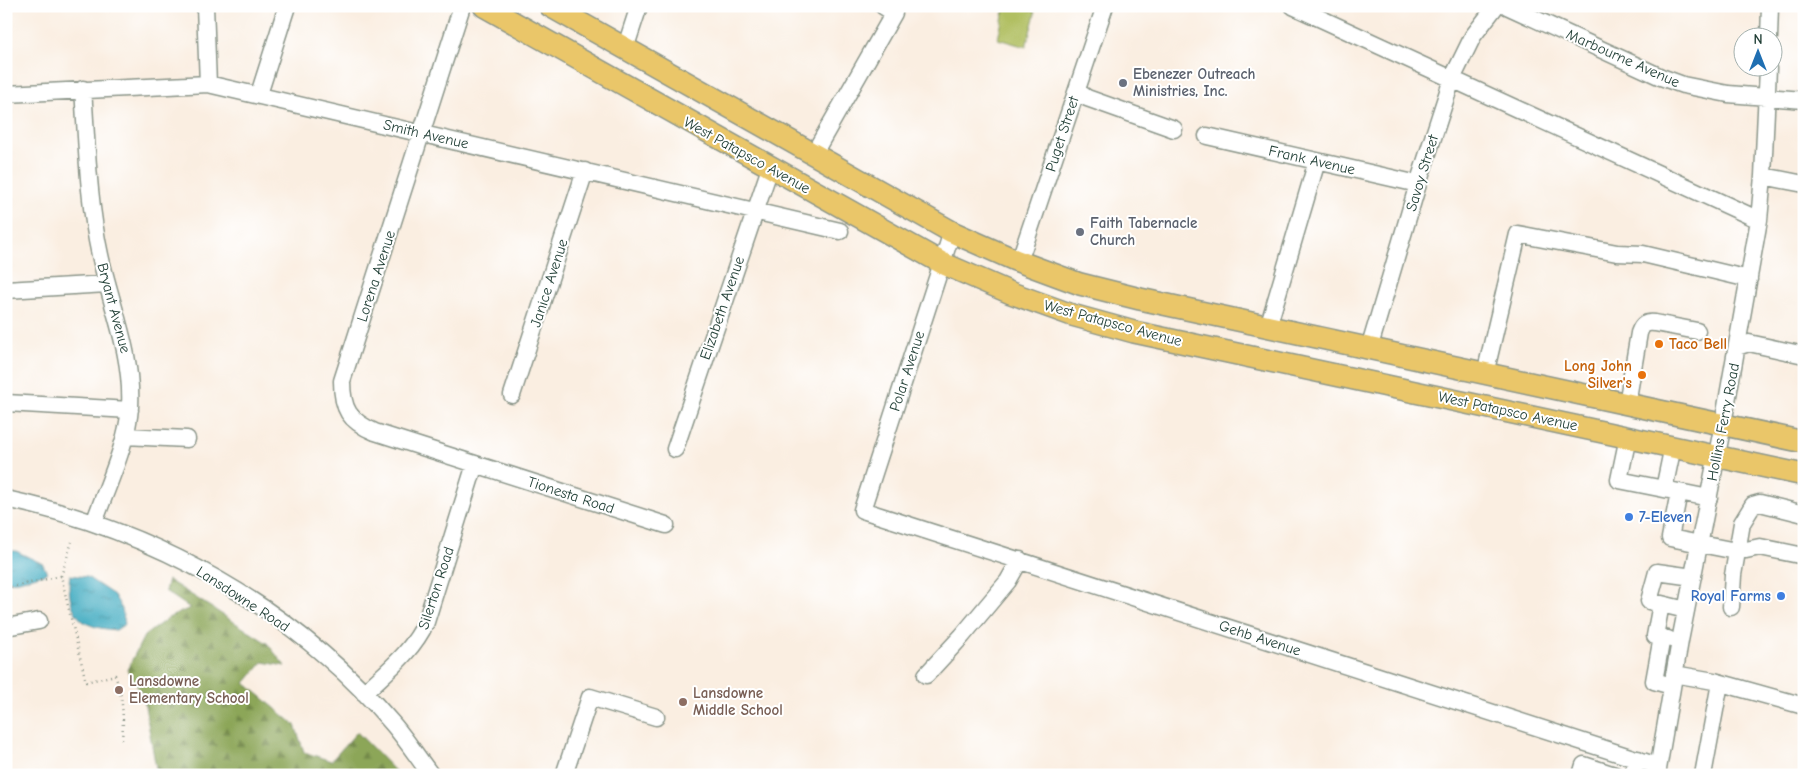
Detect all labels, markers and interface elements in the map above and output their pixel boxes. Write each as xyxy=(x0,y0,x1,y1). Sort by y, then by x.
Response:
street label: Marbourne Avenue xyxy=(1563,25,1683,91)
north arrow xyxy=(1732,28,1782,78)
text: N xyxy=(1753,31,1763,48)
place label: Ebenezer Outreach Ministries, Inc. xyxy=(1133,65,1255,100)
marker: Ebenezer Outreach Ministries, Inc. xyxy=(1117,77,1129,89)
street label: Puget Street xyxy=(1041,93,1083,174)
street label: West Patapsco Avenue xyxy=(681,113,814,198)
street label: Smith Avenue xyxy=(382,115,471,153)
street label: Savoy Street xyxy=(1402,132,1442,213)
street label: Frank Avenue xyxy=(1267,141,1358,179)
place label: Faith Tabernacle Church xyxy=(1090,214,1197,249)
marker: Faith Tabernacle Church xyxy=(1074,226,1086,238)
street label: Lorena Avenue xyxy=(353,228,399,324)
street label: Janice Avenue xyxy=(526,236,572,329)
street label: Elizabeth Avenue xyxy=(696,253,748,362)
street label: Bryant Avenue xyxy=(93,261,135,356)
street label: West Patapsco Avenue xyxy=(1042,296,1184,350)
street label: Polar Avenue xyxy=(886,328,929,413)
place label: Taco Bell xyxy=(1669,335,1727,353)
marker: Taco Bell xyxy=(1653,338,1665,350)
place label: Long John Silver's xyxy=(1564,357,1632,392)
street label: Hollins Ferry Road xyxy=(1703,362,1743,482)
marker: Long John Silver's xyxy=(1636,369,1648,381)
street label: West Patapsco Avenue xyxy=(1437,387,1580,435)
street label: Tionesta Road xyxy=(525,473,617,517)
place label: 7-Eleven xyxy=(1639,508,1692,526)
marker: 7-Eleven xyxy=(1623,511,1635,523)
street label: Silerton Road xyxy=(414,544,458,632)
street label: Lansdowne Road xyxy=(193,562,293,636)
place label: Royal Farms xyxy=(1691,587,1771,605)
marker: Royal Farms xyxy=(1775,590,1787,602)
street label: Gehb Avenue xyxy=(1217,616,1304,660)
place label: Lansdowne Elementary School xyxy=(129,672,249,707)
marker: Lansdowne Elementary School xyxy=(113,684,125,696)
place label: Lansdowne Middle School xyxy=(693,684,783,719)
marker: Lansdowne Middle School xyxy=(677,696,689,708)

